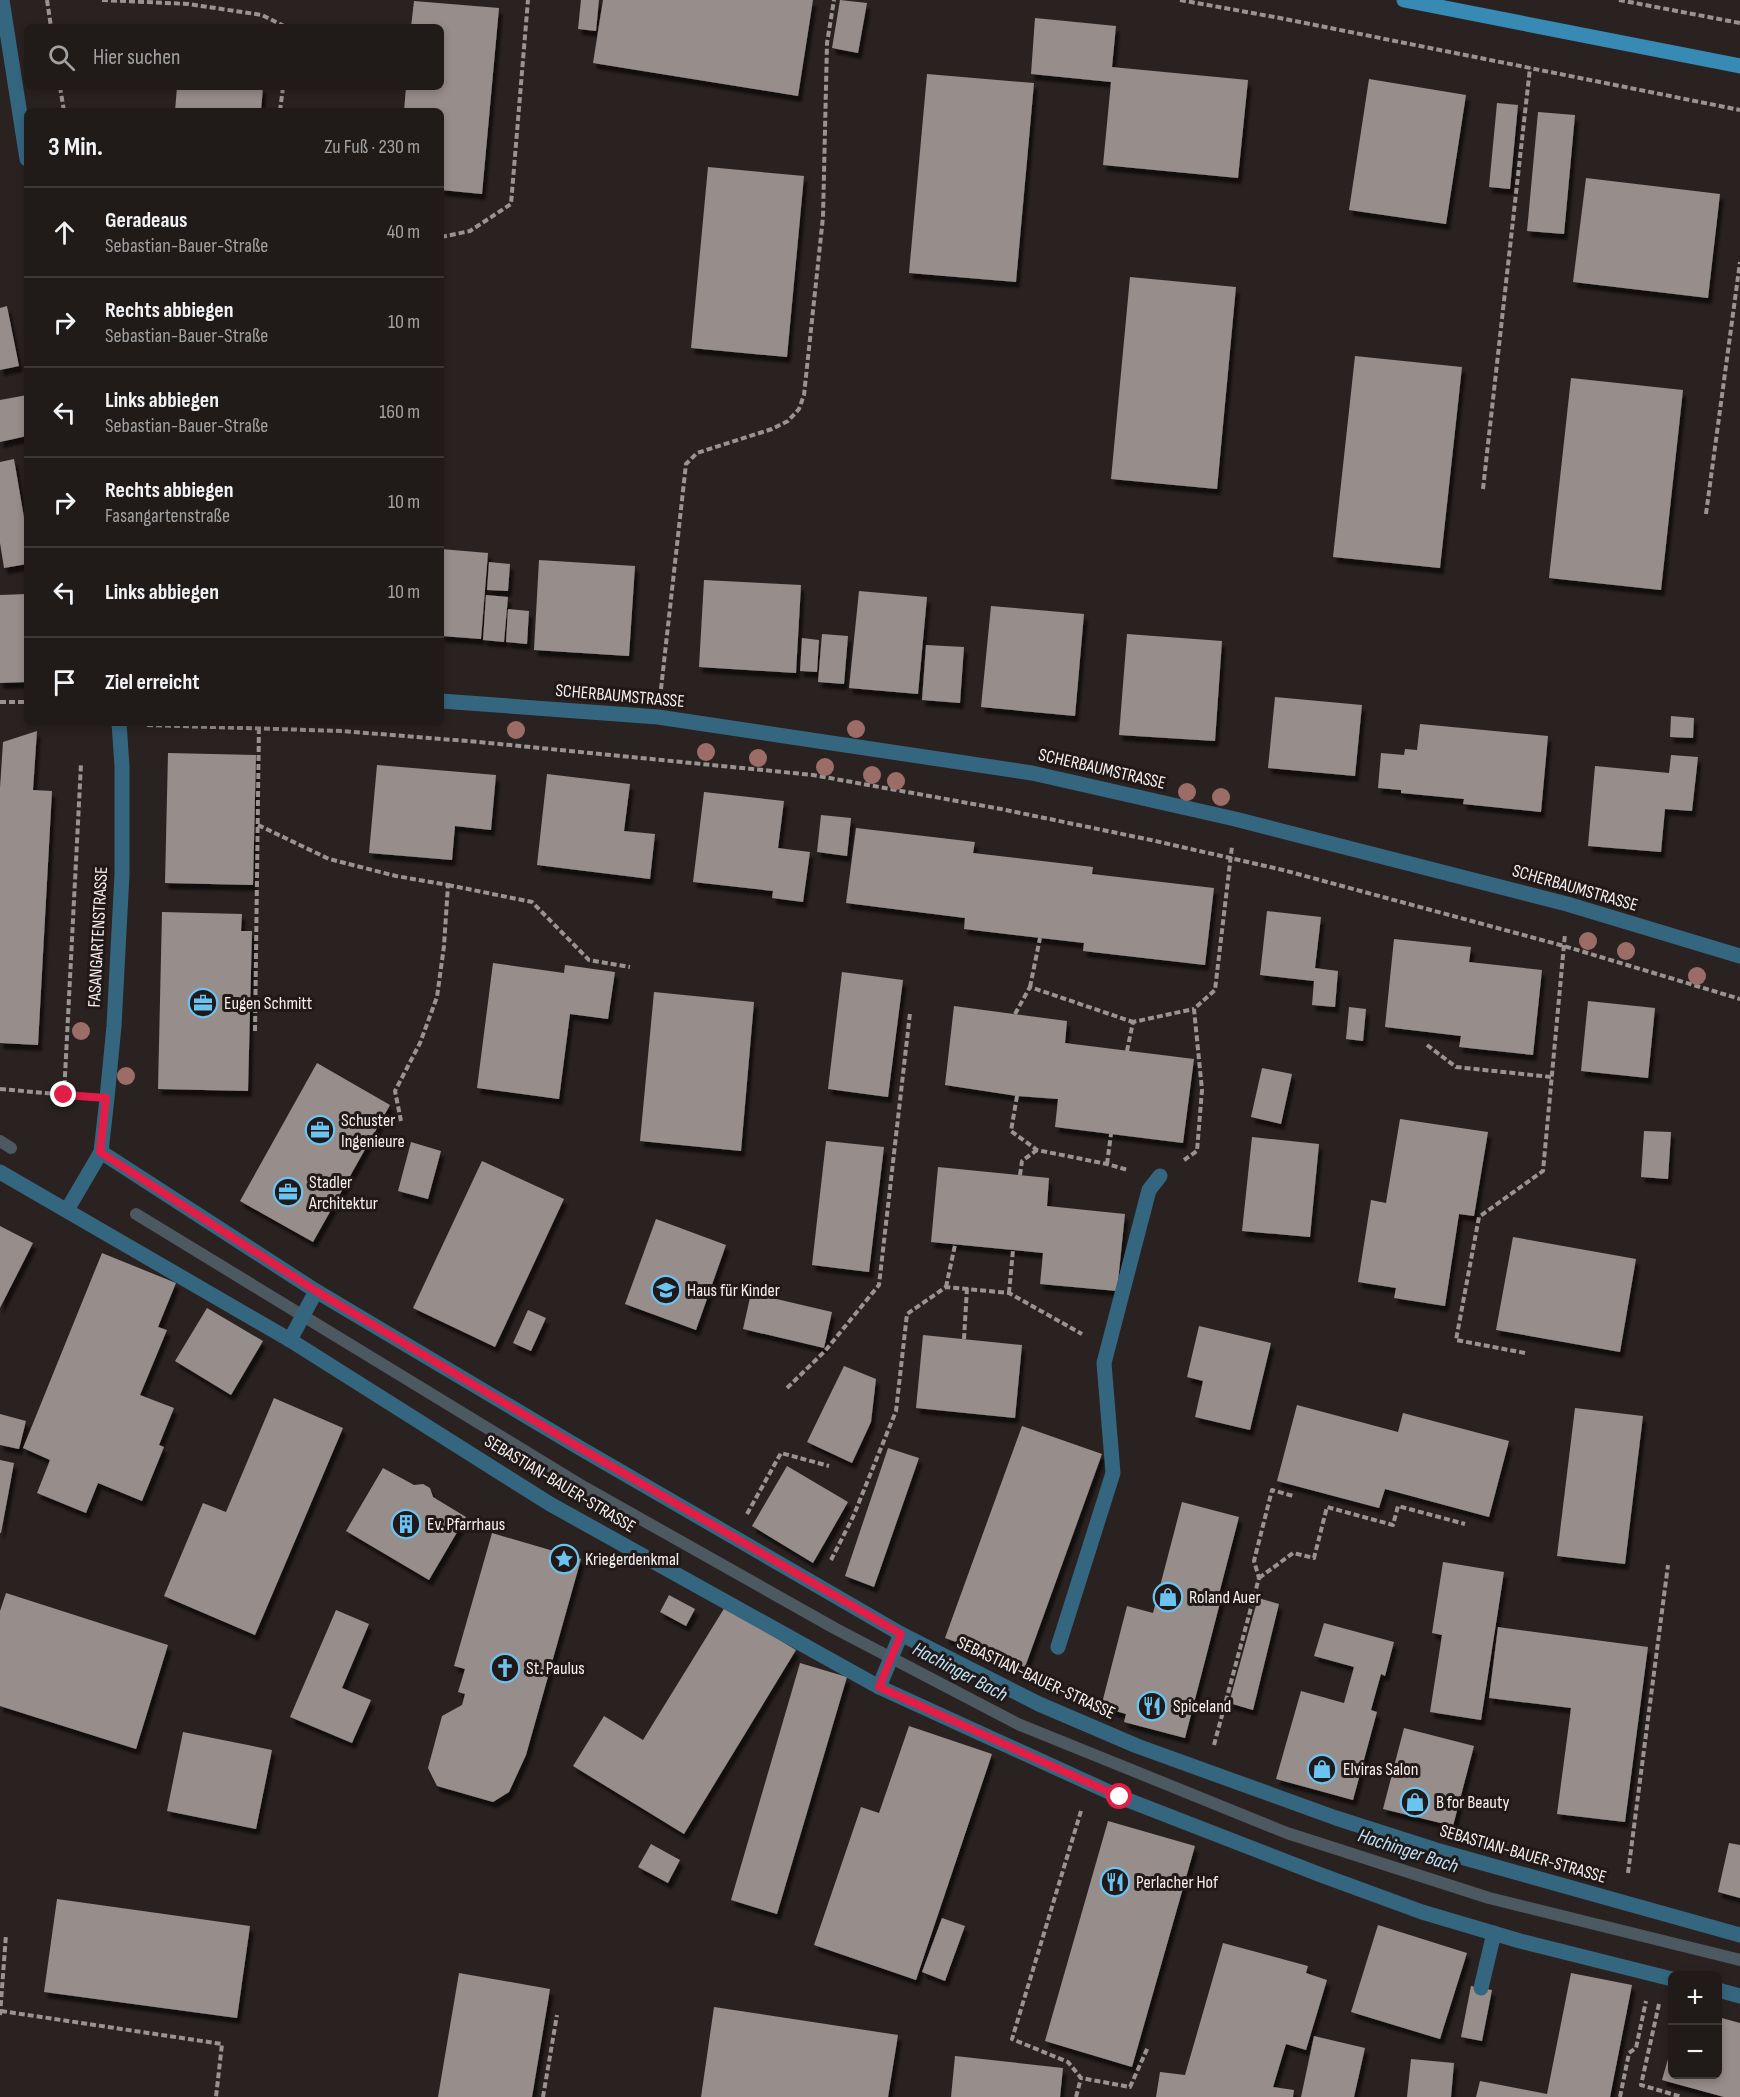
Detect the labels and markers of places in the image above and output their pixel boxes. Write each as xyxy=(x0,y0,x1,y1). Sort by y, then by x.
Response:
office icon: Eugen Schmitt xyxy=(187,987,219,1019)
place label: Eugen Schmitt xyxy=(224,993,313,1014)
place label: Schuster Ingenieure xyxy=(341,1110,405,1152)
office icon: Schuster Ingenieure xyxy=(304,1114,336,1146)
place label: Stadler Architektur xyxy=(308,1172,378,1214)
office icon: Stadler Architektur xyxy=(272,1176,304,1208)
school or university icon: Haus für Kinder xyxy=(650,1274,682,1306)
place label: Haus für Kinder xyxy=(687,1280,780,1301)
building icon: Ev. Pfarrhaus xyxy=(390,1508,422,1540)
place label: Ev. Pfarrhaus xyxy=(427,1514,505,1535)
place icon: Kriegerdenkmal xyxy=(548,1543,580,1575)
place label: Kriegerdenkmal xyxy=(585,1549,679,1570)
shop icon: Roland Auer xyxy=(1152,1581,1184,1613)
place label: Roland Auer xyxy=(1189,1587,1261,1608)
church icon: St. Paulus xyxy=(489,1652,521,1684)
place label: St. Paulus xyxy=(526,1658,585,1679)
restaurant icon: Spiceland xyxy=(1136,1690,1168,1722)
place label: Spiceland xyxy=(1173,1696,1231,1717)
shop icon: Elviras Salon xyxy=(1306,1753,1338,1785)
place label: Elviras Salon xyxy=(1343,1759,1418,1780)
shop icon: B for Beauty xyxy=(1399,1786,1431,1818)
place label: B for Beauty xyxy=(1436,1792,1509,1813)
restaurant icon: Perlacher Hof xyxy=(1099,1866,1131,1898)
place label: Perlacher Hof xyxy=(1136,1872,1219,1893)

